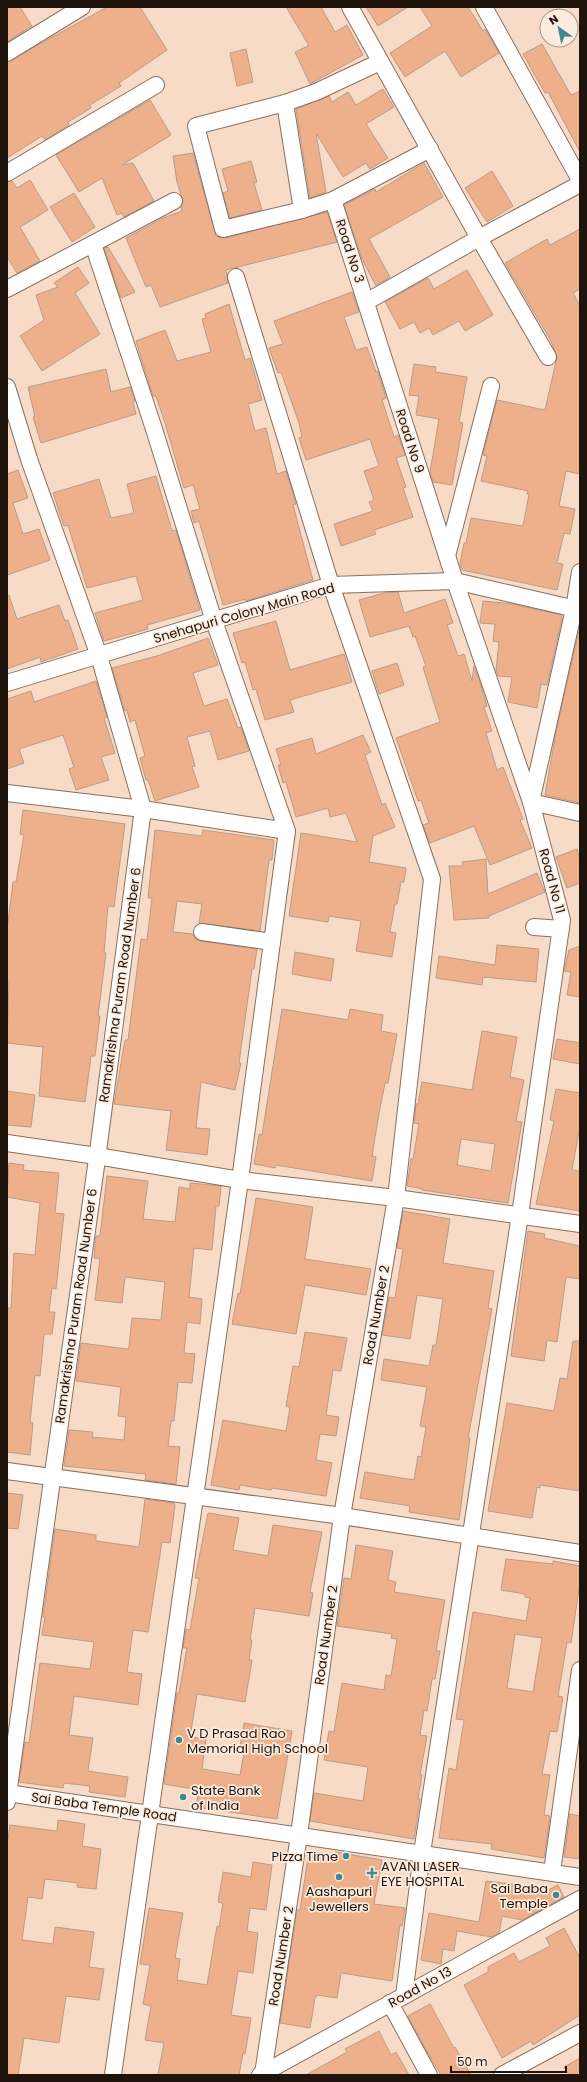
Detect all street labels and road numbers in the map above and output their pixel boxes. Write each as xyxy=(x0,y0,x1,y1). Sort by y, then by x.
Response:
street label: Road No 3 xyxy=(331,217,369,285)
street label: Road No 9 xyxy=(391,406,429,476)
street label: Snehapuri Colony Main Road xyxy=(151,578,337,648)
street label: Road No 11 xyxy=(534,846,570,916)
street label: Ramakrishna Puram Road Number 6 xyxy=(94,866,146,1104)
street label: Ramakrishna Puram Road Number 6 xyxy=(50,1187,102,1425)
street label: Road Number 2 xyxy=(358,1264,394,1366)
street label: Road Number 2 xyxy=(310,1584,342,1686)
street label: Sai Baba Temple Road xyxy=(30,1787,178,1827)
street label: Road Number 2 xyxy=(264,1905,298,2007)
street label: Road No 13 xyxy=(385,1962,455,2012)

